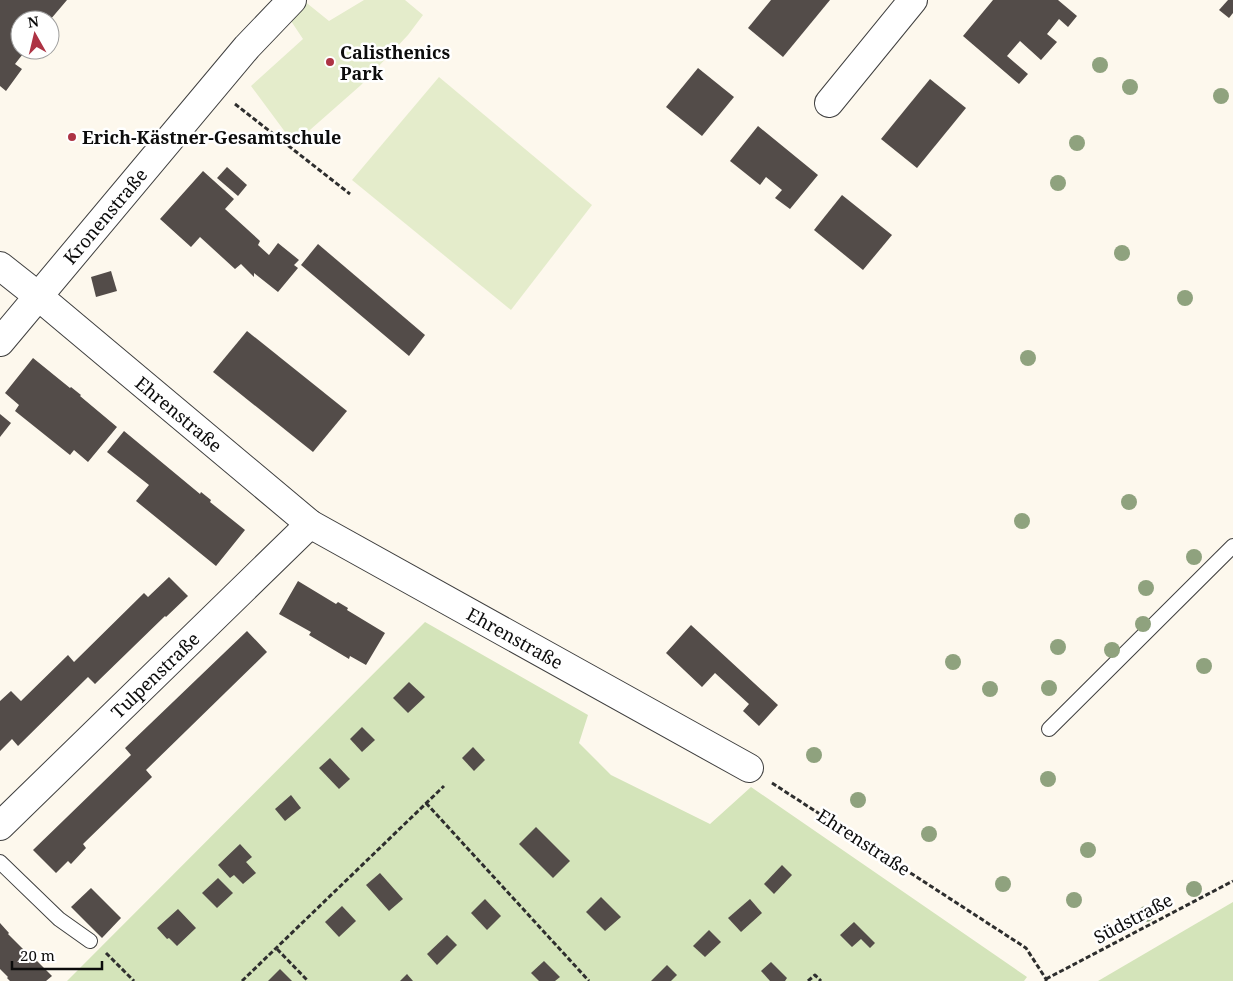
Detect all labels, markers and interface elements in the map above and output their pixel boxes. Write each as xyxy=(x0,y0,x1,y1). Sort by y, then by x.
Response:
north arrow xyxy=(10,10,60,60)
text: N xyxy=(26,11,40,32)
place label: Calisthenics Park xyxy=(340,40,451,85)
marker: Calisthenics Park xyxy=(324,56,336,68)
place label: Erich-Kästner-Gesamtschule xyxy=(82,125,341,149)
marker: Erich-Kästner-Gesamtschule xyxy=(66,131,78,143)
street label: Kronenstraße xyxy=(58,163,152,269)
street label: Ehrenstraße xyxy=(131,371,227,457)
street label: Ehrenstraße xyxy=(463,602,567,674)
street label: Tulpenstraße xyxy=(106,627,204,723)
street label: Ehrenstraße xyxy=(813,803,915,881)
street label: Südstraße xyxy=(1089,887,1177,949)
scale bar xyxy=(12,938,102,970)
text: 20 m xyxy=(20,945,55,965)

